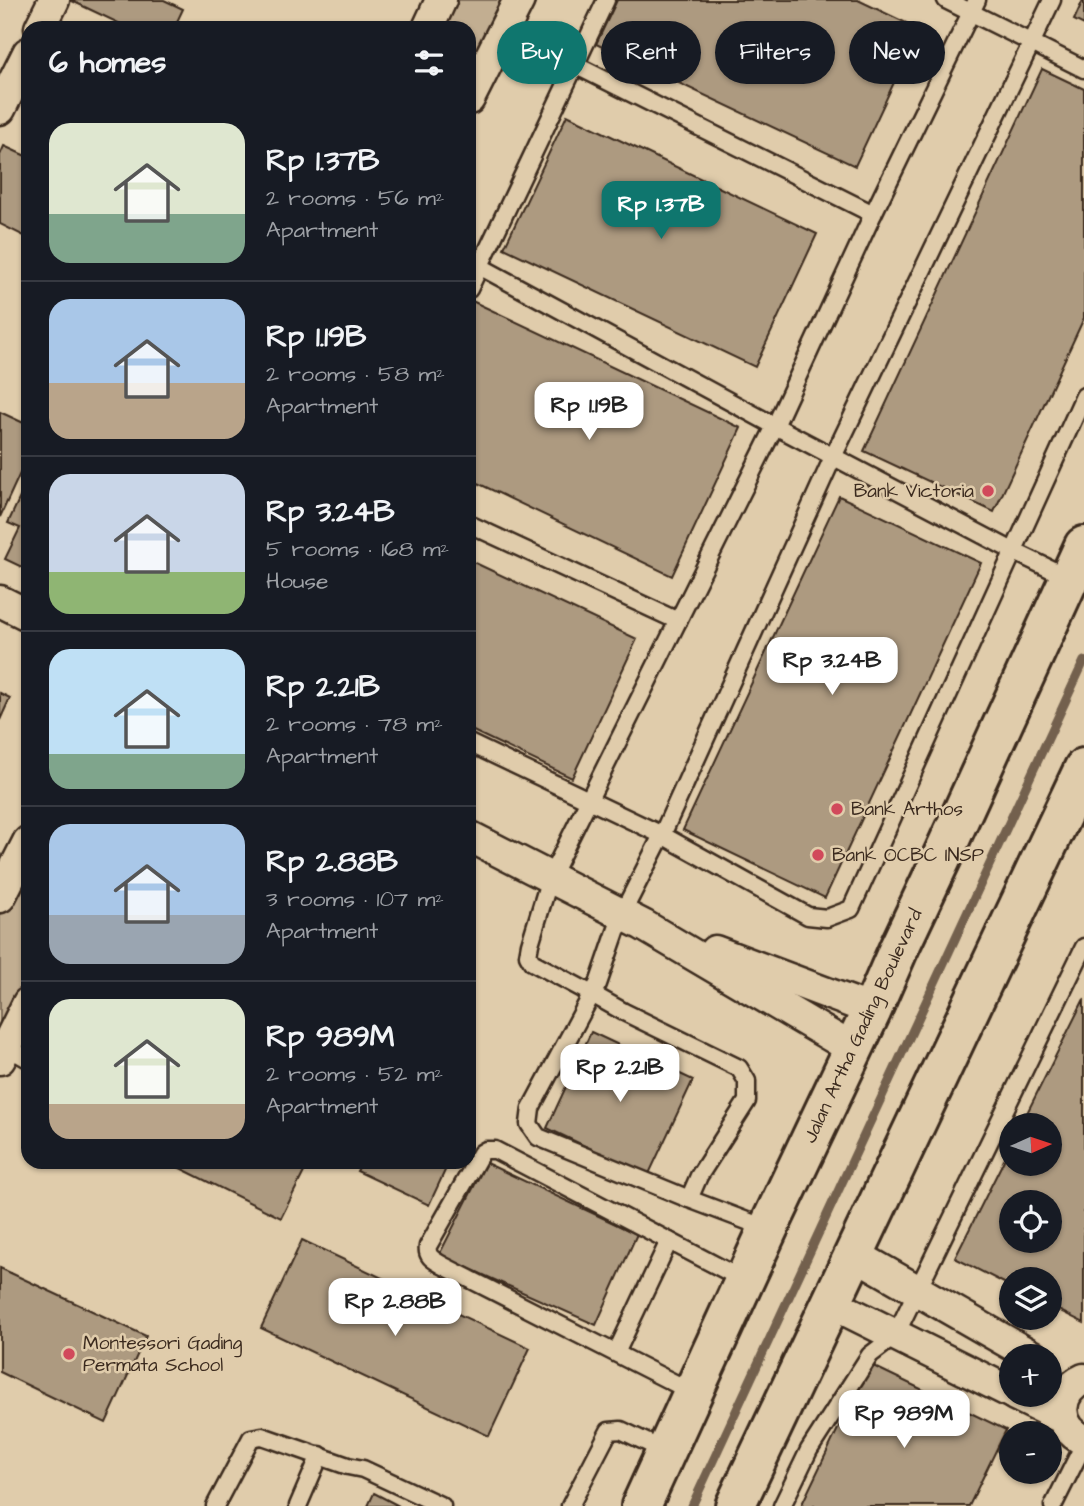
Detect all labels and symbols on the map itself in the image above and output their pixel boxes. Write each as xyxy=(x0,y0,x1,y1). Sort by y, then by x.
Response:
pin: Rp 1.37B xyxy=(589,182,733,241)
pin: Rp 1.19B xyxy=(517,382,661,442)
place label: Bank Victoria xyxy=(854,478,974,505)
marker: Bank Victoria xyxy=(980,483,996,499)
pin: Rp 3.24B xyxy=(760,638,904,697)
place label: Bank Arthos xyxy=(851,796,963,823)
marker: Bank Arthos xyxy=(829,801,845,817)
place label: Bank OCBC INSP xyxy=(832,842,984,869)
marker: Bank OCBC INSP xyxy=(810,847,826,863)
street label: Jalan Artha Gading Boulevard xyxy=(797,904,930,1148)
pin: Rp 2.21B xyxy=(548,1044,692,1104)
north arrow xyxy=(999,1113,1062,1176)
pin: Rp 2.88B xyxy=(323,1278,467,1338)
place label: Montessori Gading Permata School xyxy=(83,1330,243,1379)
marker: Montessori Gading Permata School xyxy=(61,1346,77,1362)
pin: Rp 989M xyxy=(839,1390,969,1450)

